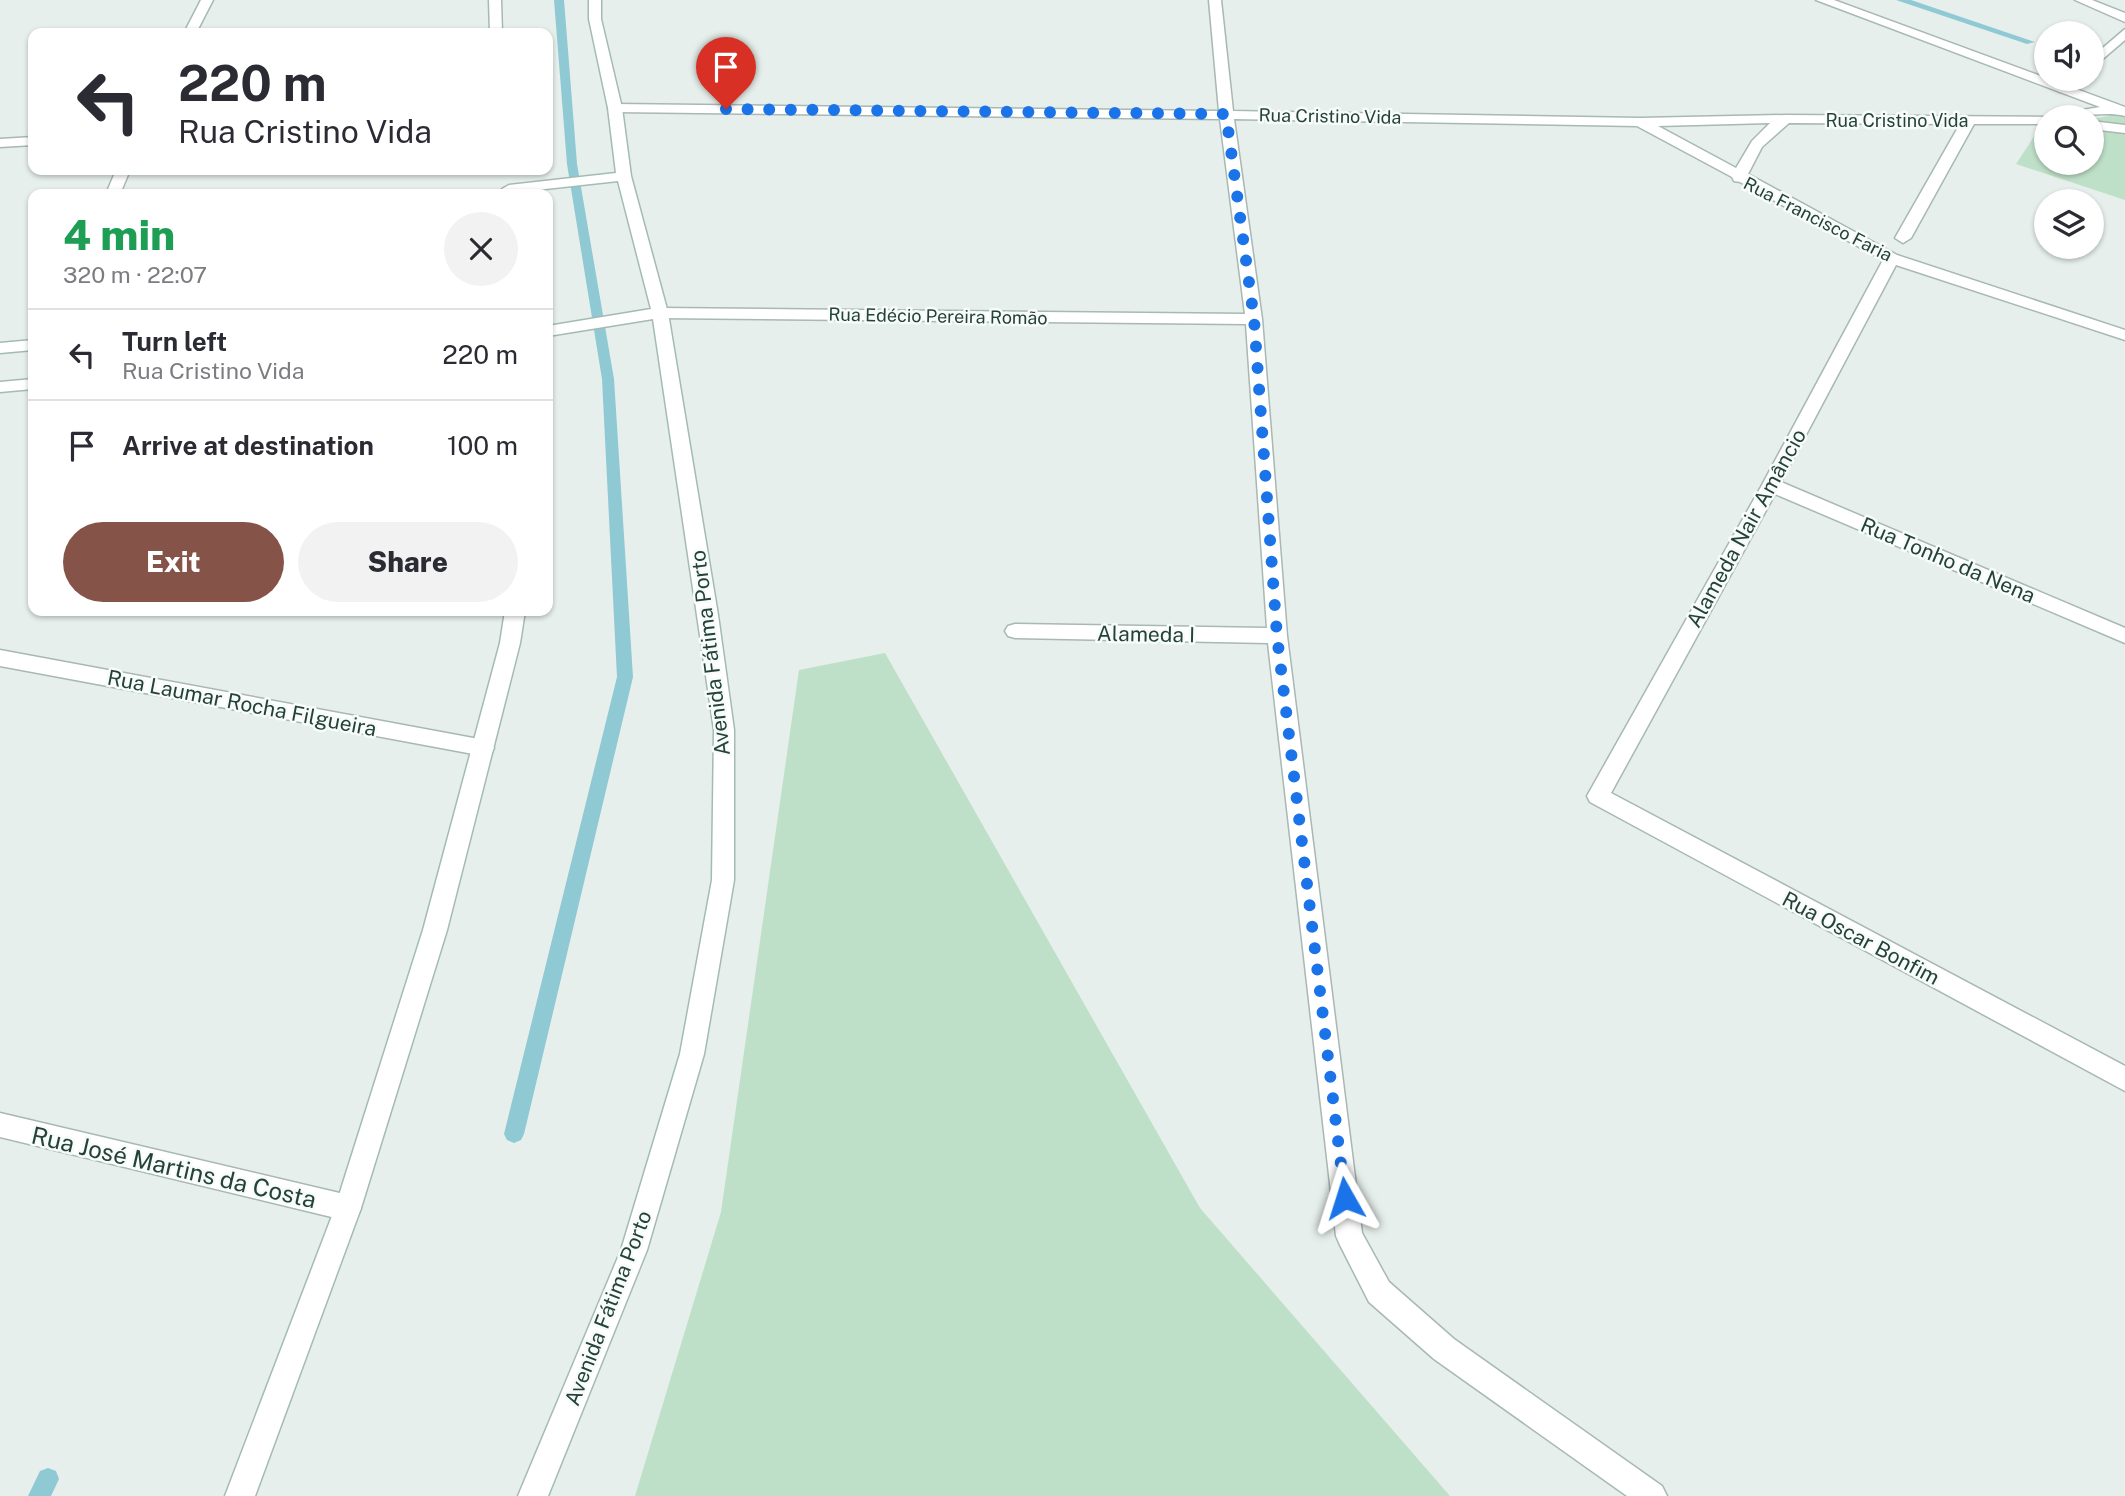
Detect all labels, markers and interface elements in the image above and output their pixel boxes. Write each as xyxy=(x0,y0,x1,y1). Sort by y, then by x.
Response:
map controls xyxy=(2034,21,2104,259)
button: sound xyxy=(2034,21,2104,91)
pin xyxy=(696,37,756,109)
icon: arrive xyxy=(707,48,745,86)
text: 220 m xyxy=(178,54,327,112)
icon: left xyxy=(63,56,154,147)
street label: Rua Cristino Vida xyxy=(1258,104,1402,128)
button: search xyxy=(2034,105,2104,175)
street label: Rua Cristino Vida xyxy=(1826,110,1968,131)
text: Rua Cristino Vida xyxy=(178,113,432,150)
street label: Rua Francisco Faria xyxy=(1740,172,1896,266)
button: layers xyxy=(2034,189,2104,259)
text: 4 min xyxy=(63,210,175,259)
button: close xyxy=(444,212,518,286)
text: 320 m · 22:07 xyxy=(63,261,207,288)
street label: Rua Edécio Pereira Romão xyxy=(828,304,1048,328)
text: Turn left xyxy=(122,326,227,357)
icon: left xyxy=(63,336,101,374)
text: 220 m xyxy=(442,339,518,370)
text: Rua Cristino Vida xyxy=(122,357,305,384)
street label: Alameda Nair Amâncio xyxy=(1681,424,1811,632)
icon: arrive xyxy=(63,427,101,465)
text: Arrive at destination xyxy=(122,430,374,461)
text: 100 m xyxy=(447,430,518,461)
street label: Rua Tonho da Nena xyxy=(1857,512,2039,608)
button: Exit xyxy=(63,522,284,602)
button: Share xyxy=(298,522,518,602)
street label: Avenida Fátima Porto xyxy=(685,549,735,757)
street label: Alameda I xyxy=(1097,621,1195,647)
street label: Rua Laumar Rocha Filgueira xyxy=(105,665,379,741)
street label: Rua Oscar Bonfim xyxy=(1778,886,1944,990)
street label: Rua José Martins da Costa xyxy=(29,1121,319,1213)
position arrow xyxy=(1308,1161,1382,1235)
street label: Avenida Fátima Porto xyxy=(559,1207,657,1409)

